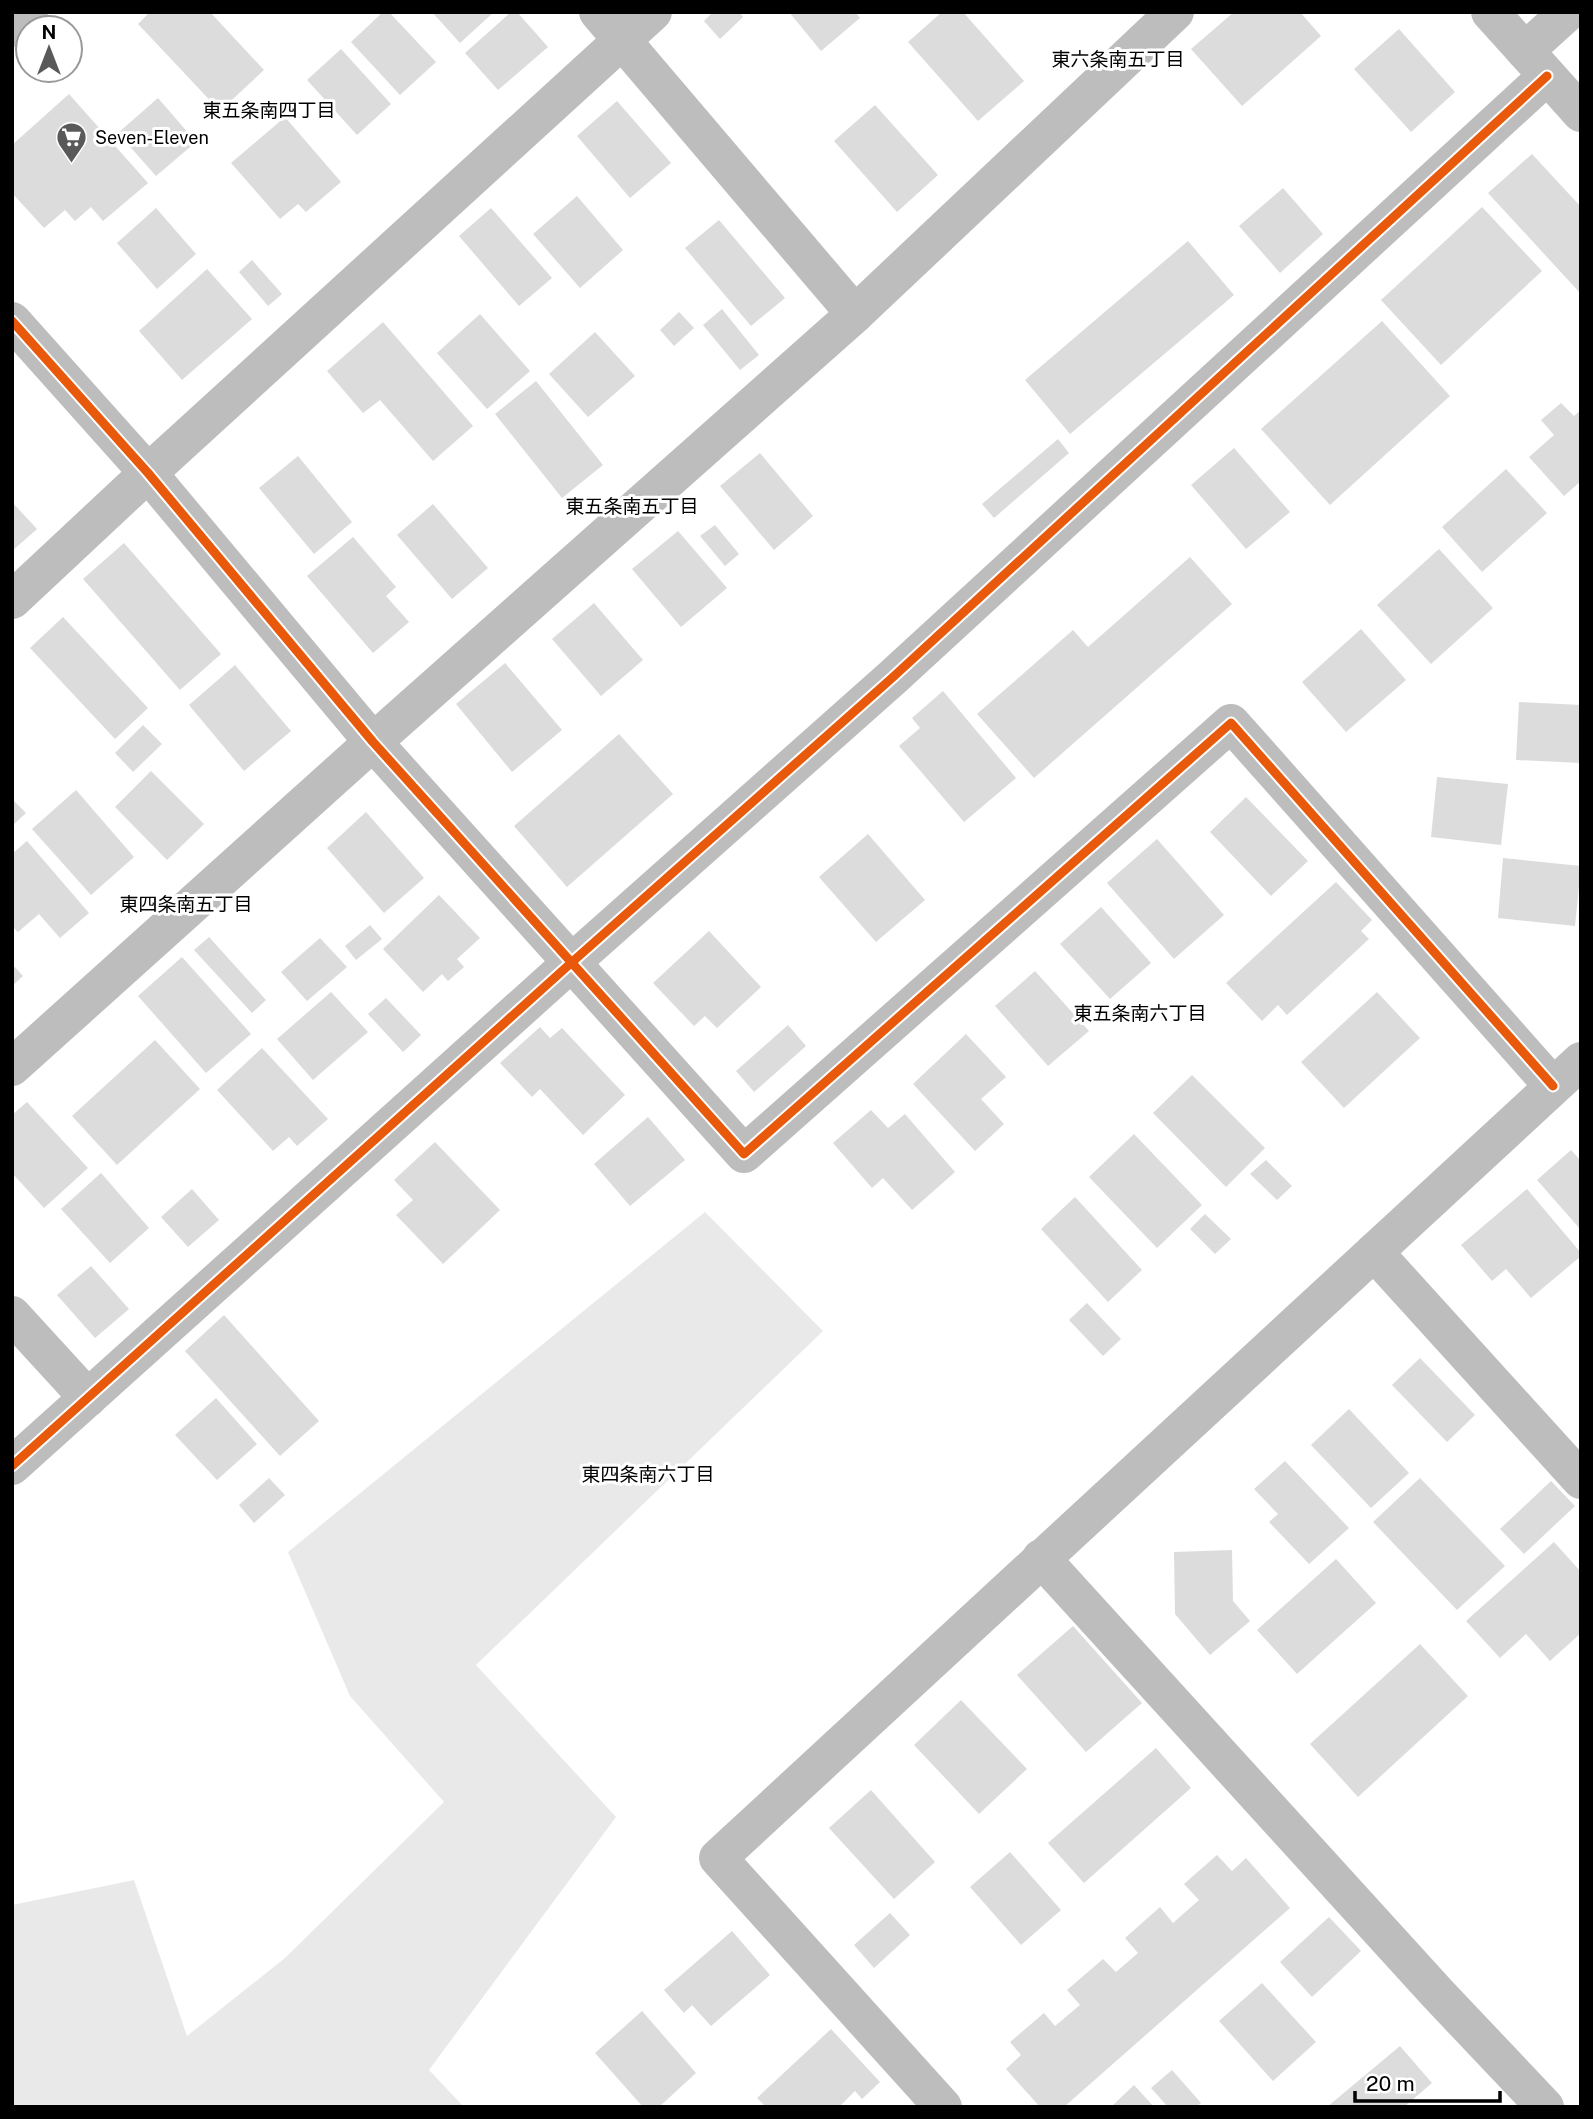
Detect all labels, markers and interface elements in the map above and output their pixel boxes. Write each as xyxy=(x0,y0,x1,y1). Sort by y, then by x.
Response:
north arrow xyxy=(14,14,84,84)
text: N xyxy=(42,21,56,43)
district label: 東六条南五丁目 xyxy=(1051,48,1185,70)
district label: 東五条南四丁目 xyxy=(202,99,336,121)
supermarket icon: Seven-Eleven xyxy=(55,120,89,164)
place label: Seven-Eleven xyxy=(95,127,209,148)
district label: 東五条南五丁目 xyxy=(565,495,699,517)
district label: 東四条南五丁目 xyxy=(119,893,253,915)
district label: 東五条南六丁目 xyxy=(1073,1002,1207,1024)
district label: 東四条南六丁目 xyxy=(581,1463,715,1485)
scale bar xyxy=(1355,2060,1500,2104)
text: 20 m xyxy=(1366,2071,1415,2096)

